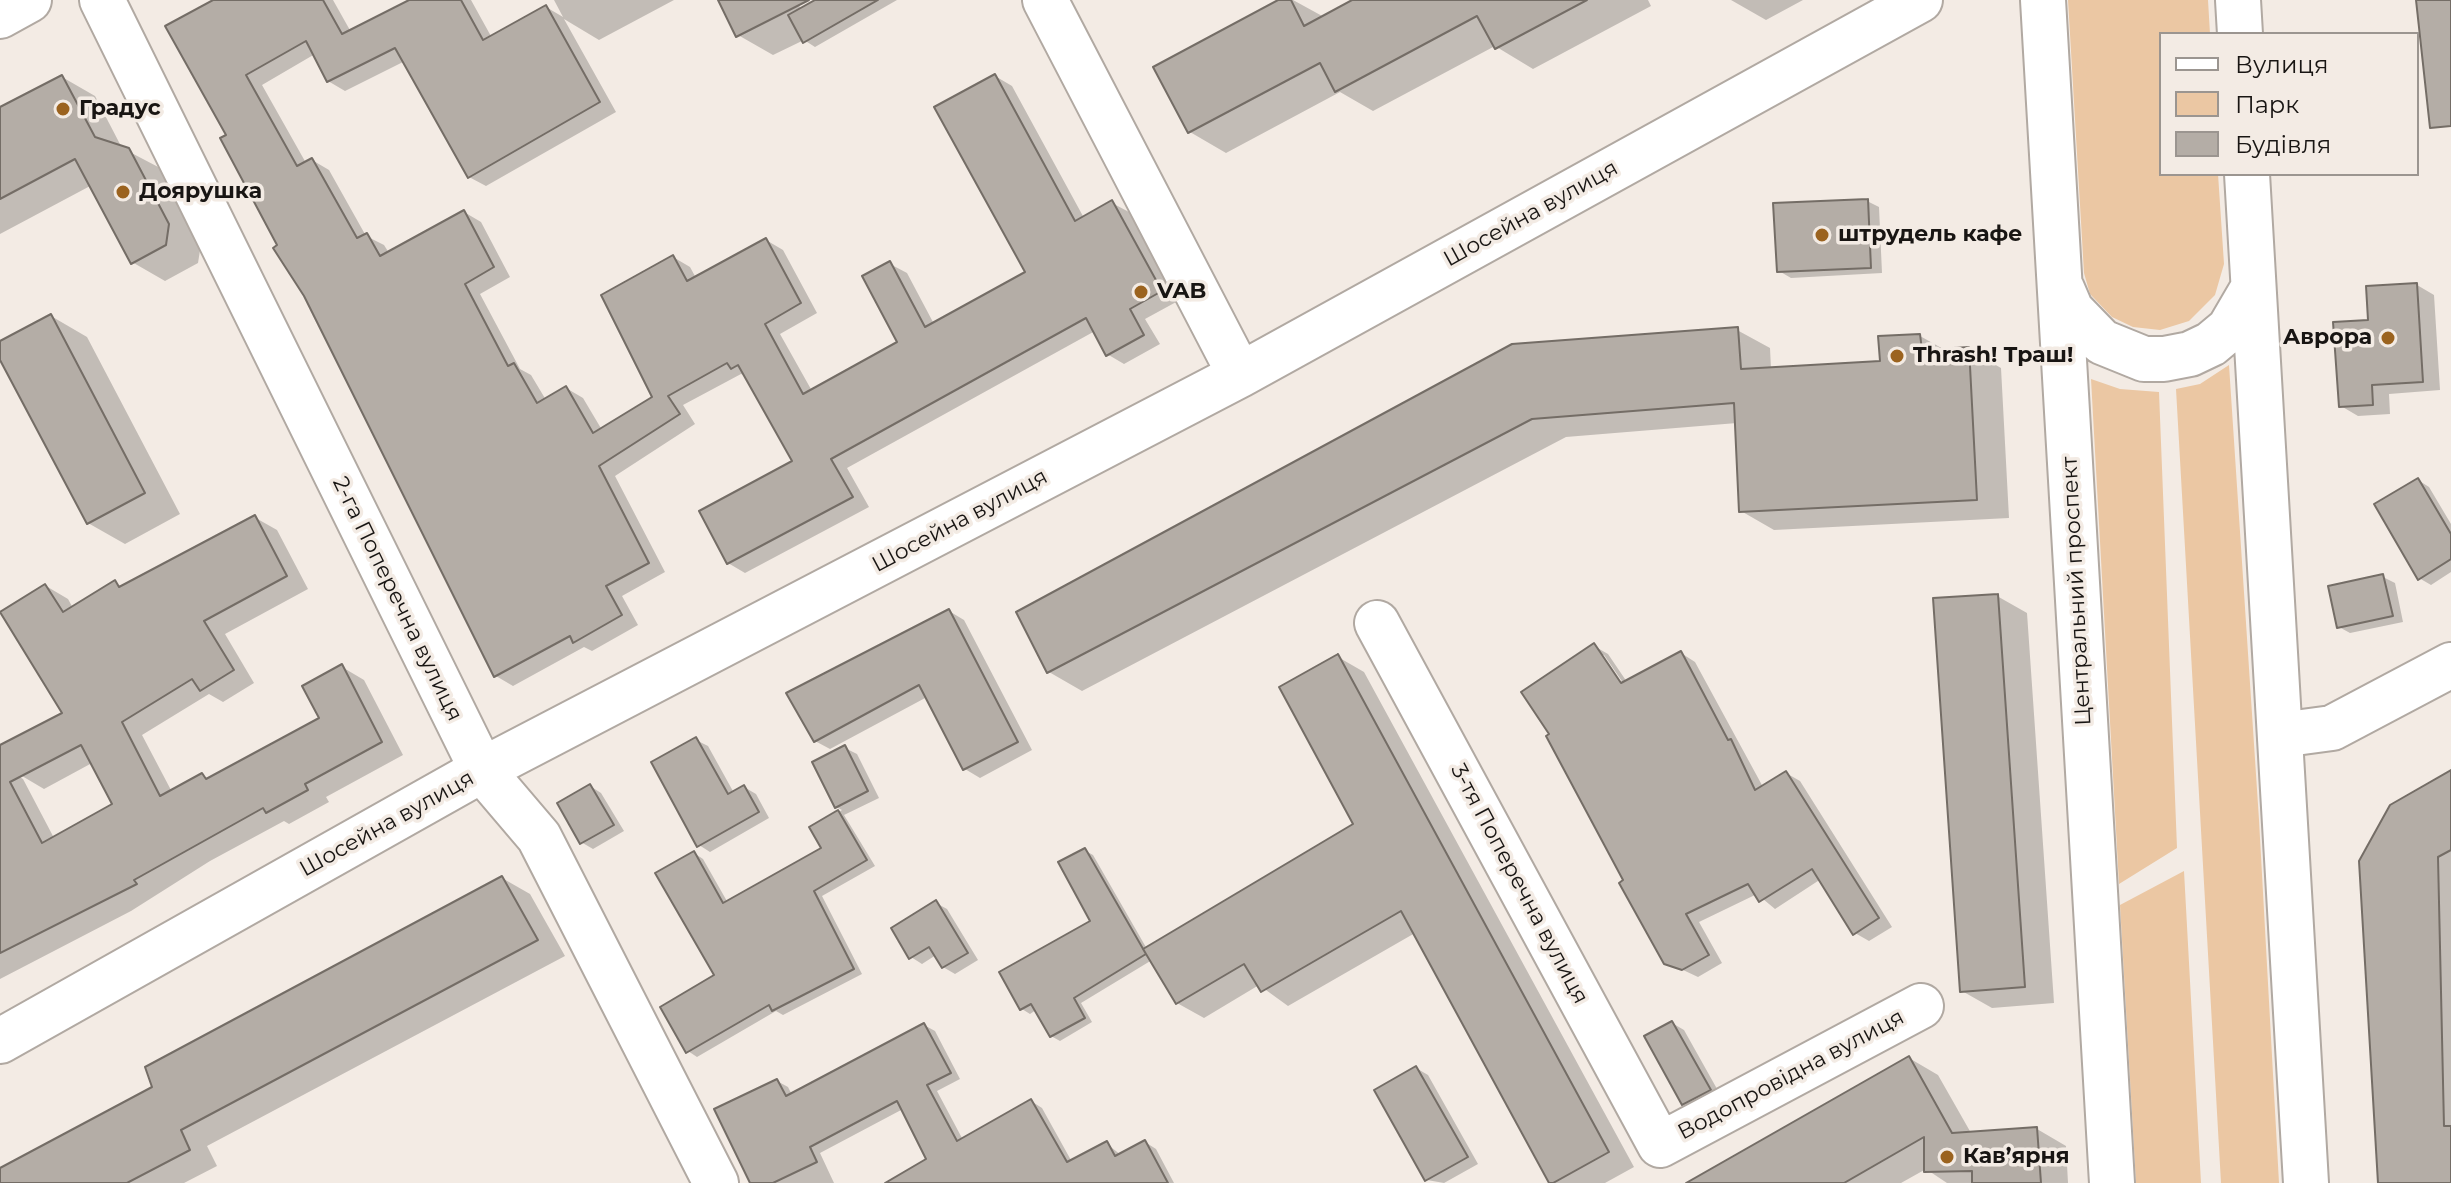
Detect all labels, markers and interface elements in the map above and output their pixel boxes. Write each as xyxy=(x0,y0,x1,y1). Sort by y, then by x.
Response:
legend xyxy=(2159,32,2419,176)
text: Вулиця xyxy=(2235,50,2328,79)
text: Парк xyxy=(2235,90,2299,119)
place label: Градус xyxy=(79,96,161,122)
marker: Градус xyxy=(54,100,72,118)
text: Будівля xyxy=(2235,130,2331,159)
street label: Шосейна вулиця xyxy=(1439,155,1623,273)
place label: Доярушка xyxy=(139,179,262,205)
marker: Доярушка xyxy=(114,183,132,201)
place label: штрудель кафе xyxy=(1838,222,2022,248)
marker: штрудель кафе xyxy=(1813,226,1831,244)
place label: VAB xyxy=(1157,279,1206,305)
marker: VAB xyxy=(1132,283,1150,301)
place label: Аврора xyxy=(2283,325,2372,351)
marker: Аврора xyxy=(2379,329,2397,347)
place label: Thrash! Траш! xyxy=(1913,343,2073,369)
marker: Thrash! Траш! xyxy=(1888,347,1906,365)
street label: Центральний проспект xyxy=(2057,456,2097,726)
street label: Шосейна вулиця xyxy=(868,464,1052,578)
street label: 2-га Поперечна вулиця xyxy=(326,473,468,725)
street label: 3-тя Поперечна вулиця xyxy=(1444,759,1594,1009)
street label: Шосейна вулиця xyxy=(295,765,479,883)
street label: Водопровідна вулиця xyxy=(1673,1004,1909,1146)
place label: Кав’ярня xyxy=(1963,1144,2070,1170)
marker: Кав’ярня xyxy=(1938,1148,1956,1166)

